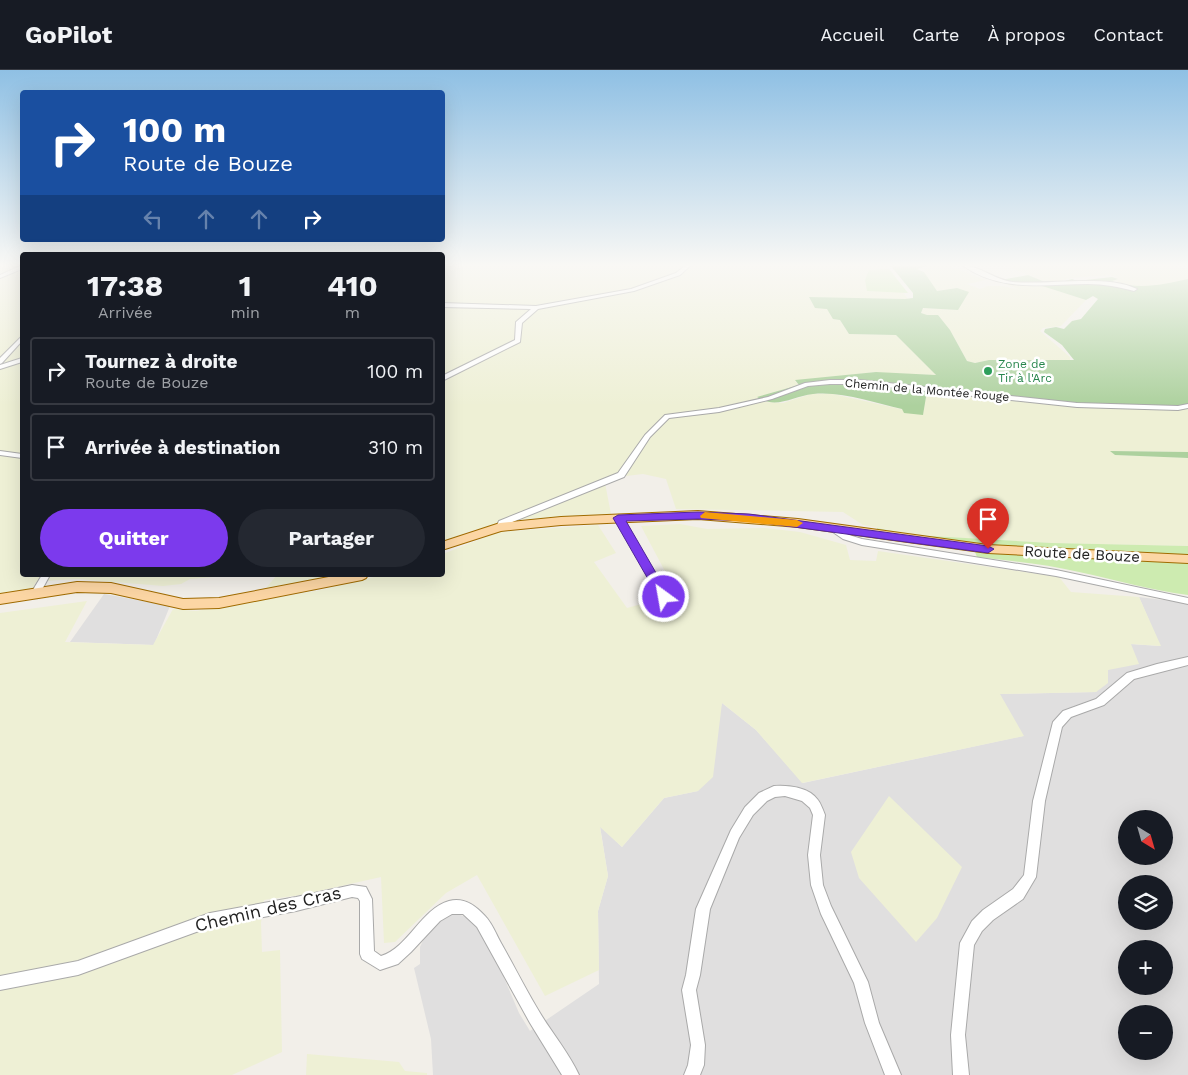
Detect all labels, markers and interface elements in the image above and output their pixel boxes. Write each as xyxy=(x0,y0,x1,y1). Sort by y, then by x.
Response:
text: GoPilot xyxy=(25,21,112,49)
text: Accueil xyxy=(821,24,884,45)
text: Carte xyxy=(912,24,959,45)
text: À propos xyxy=(987,24,1065,45)
text: Contact xyxy=(1093,24,1163,45)
text: 100 m xyxy=(123,109,226,151)
icon: right xyxy=(40,110,105,175)
text: Route de Bouze xyxy=(123,151,293,176)
icon: left xyxy=(139,205,167,233)
icon: ahead xyxy=(192,205,220,233)
icon: ahead xyxy=(245,205,273,233)
icon: right xyxy=(298,205,326,233)
text: 17:38 xyxy=(87,268,163,303)
text: 1 xyxy=(239,268,252,303)
text: 410 xyxy=(327,268,378,303)
text: Arrivée xyxy=(98,303,153,322)
text: min xyxy=(230,303,260,322)
text: m xyxy=(345,303,360,322)
text: Tournez à droite xyxy=(85,350,237,373)
icon: right xyxy=(42,357,70,385)
place label: Zone de Tir à l'Arc xyxy=(998,357,1052,385)
text: 100 m xyxy=(367,360,423,383)
marker: Zone de Tir à l'Arc xyxy=(982,365,994,377)
text: Route de Bouze xyxy=(85,373,209,392)
street label: Chemin de la Montée Rouge xyxy=(844,376,1010,404)
icon: arrive xyxy=(42,433,70,461)
text: Arrivée à destination xyxy=(85,436,280,459)
text: 310 m xyxy=(368,436,423,459)
pin xyxy=(967,498,1009,549)
icon: arrive xyxy=(974,505,1002,533)
button: Quitter xyxy=(40,509,228,567)
button: Partager xyxy=(238,509,425,567)
street label: Route de Bouze xyxy=(1024,542,1140,566)
position arrow xyxy=(637,570,689,622)
north arrow xyxy=(1118,810,1172,865)
map controls xyxy=(1118,810,1173,1060)
button: layers xyxy=(1118,875,1173,930)
street label: Chemin des Cras xyxy=(193,881,343,936)
button: + xyxy=(1118,940,1173,995)
button: − xyxy=(1118,1005,1173,1060)

